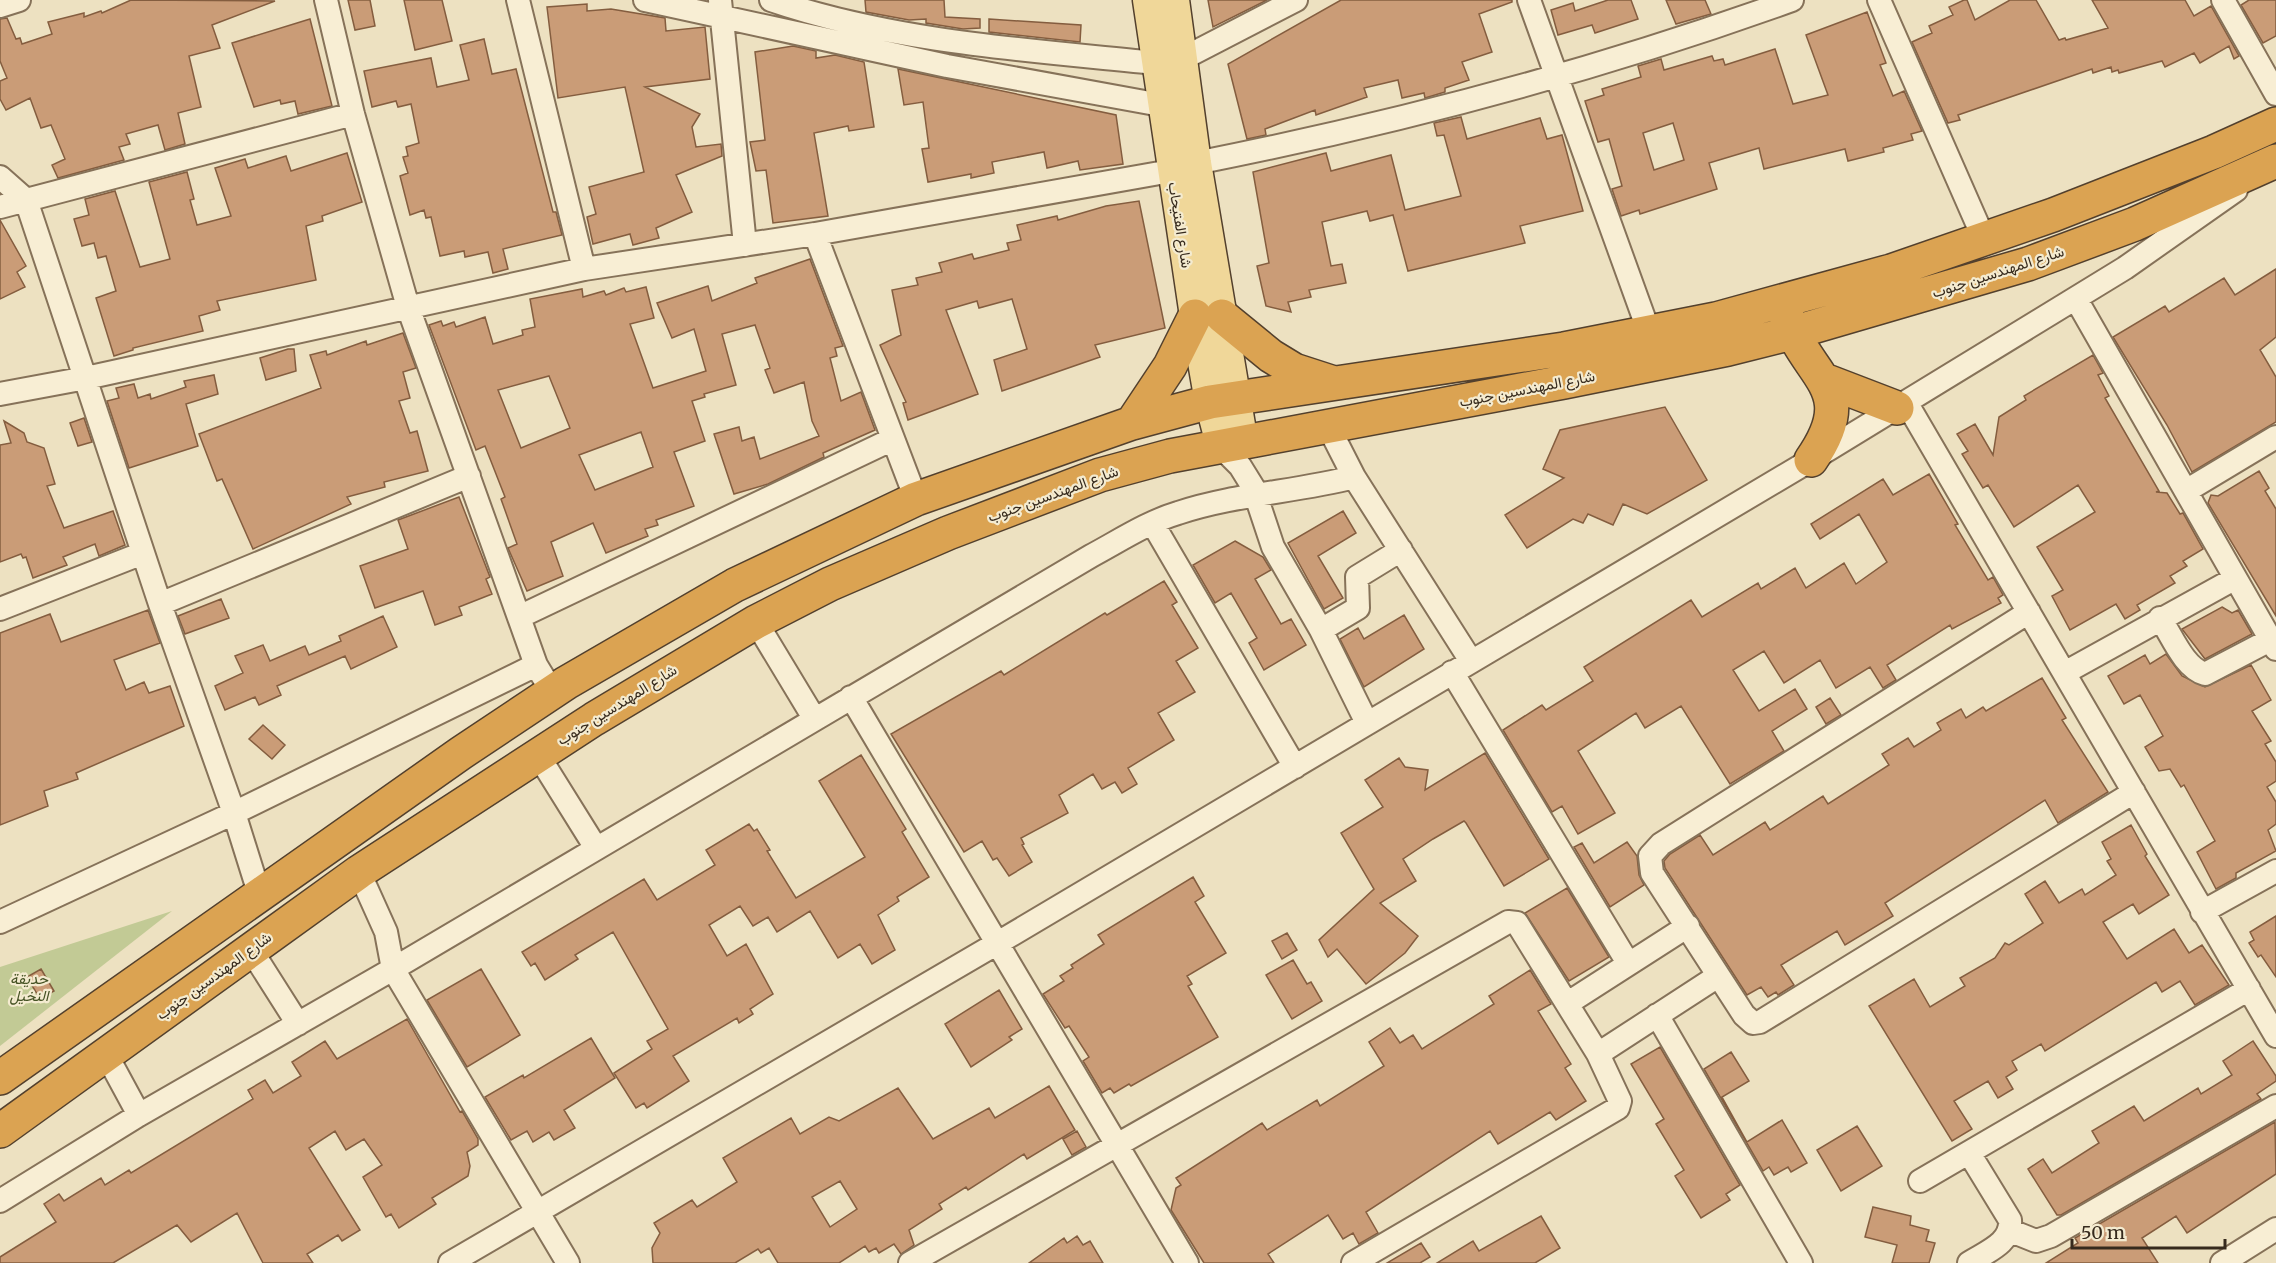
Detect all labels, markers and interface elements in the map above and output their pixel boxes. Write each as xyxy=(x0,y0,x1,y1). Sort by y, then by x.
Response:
street label: شارع الفتيحاب xyxy=(1162,180,1197,270)
street label: شارع المهندسين جنوب xyxy=(1929,241,2067,304)
street label: شارع المهندسين جنوب xyxy=(1458,366,1597,413)
street label: شارع المهندسين جنوب xyxy=(985,461,1122,528)
street label: شارع المهندسين جنوب xyxy=(553,660,681,751)
street label: شارع المهندسين جنوب xyxy=(152,927,276,1025)
park label: حديقة النخيل xyxy=(9,969,50,1005)
scale bar xyxy=(2072,1212,2225,1250)
text: 50 m xyxy=(2081,1221,2125,1244)

